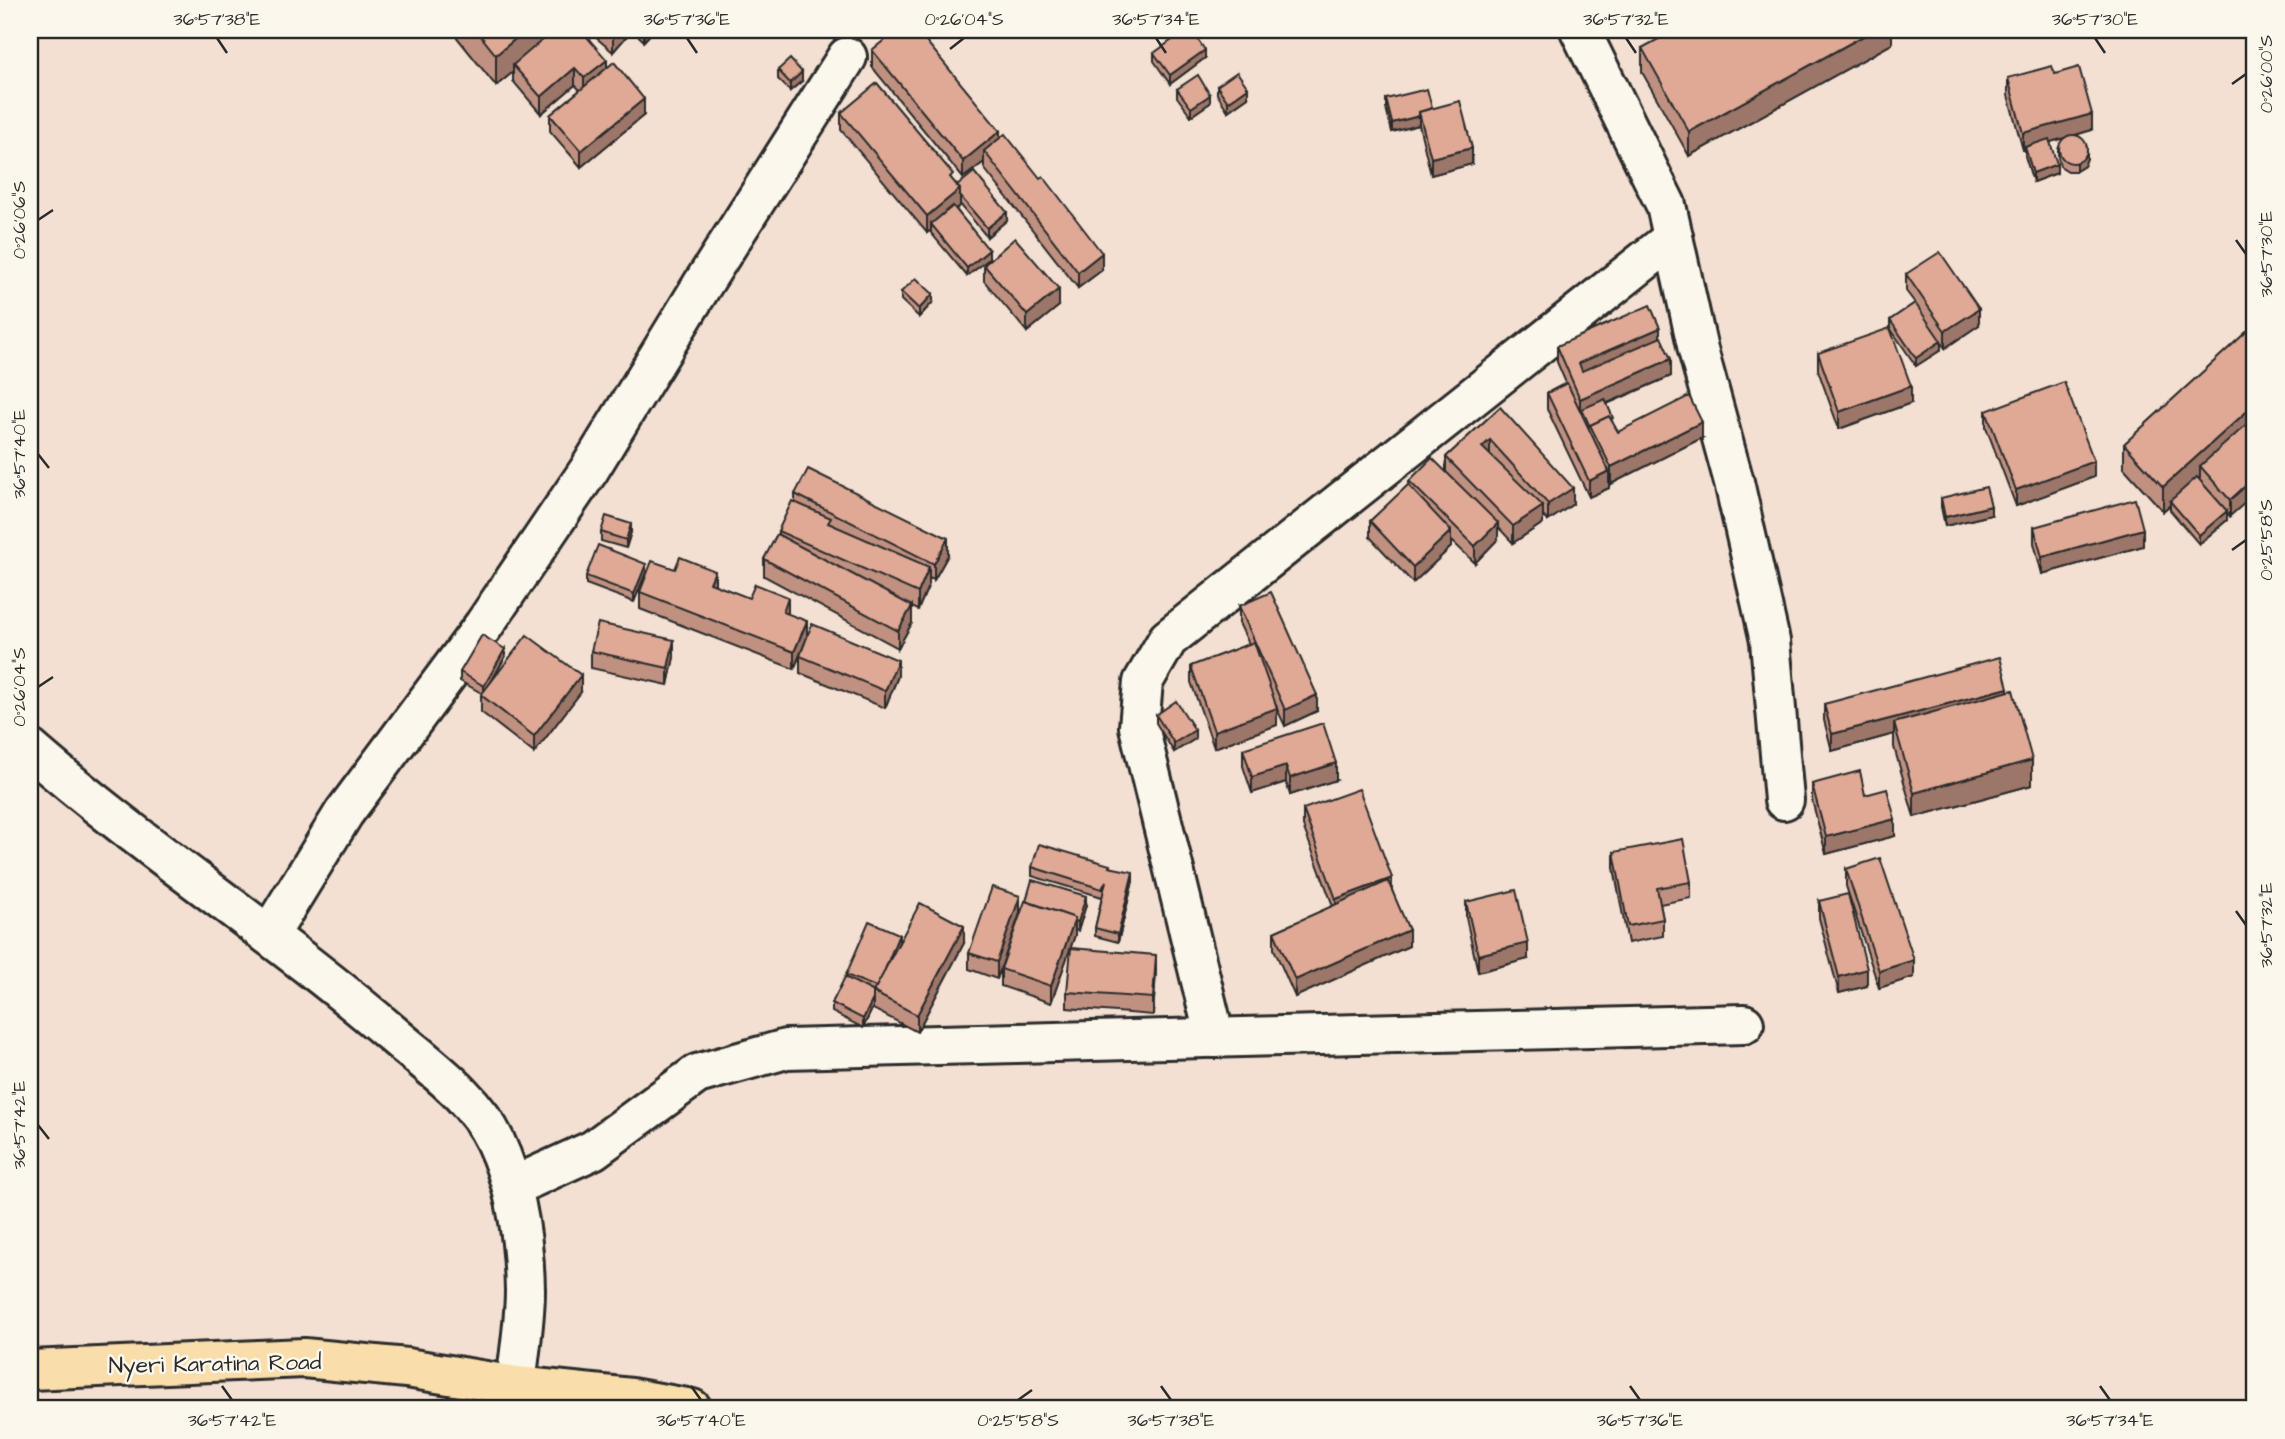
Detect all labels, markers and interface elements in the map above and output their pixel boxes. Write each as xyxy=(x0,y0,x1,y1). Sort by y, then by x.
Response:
text: 36°57'38"E xyxy=(174,7,261,32)
text: 36°57'36"E xyxy=(644,7,731,32)
text: 0°26'04"S xyxy=(924,7,1004,32)
text: 36°57'34"E xyxy=(1112,7,1200,32)
text: 36°57'32"E xyxy=(1583,7,1669,32)
text: 36°57'30"E xyxy=(2052,7,2139,32)
text: 0°26'00"S xyxy=(2254,35,2279,113)
text: 0°26'06"S xyxy=(7,181,32,259)
text: 36°57'30"E xyxy=(2254,210,2279,297)
text: 36°57'40"E xyxy=(7,409,32,499)
text: 0°25'58"S xyxy=(2254,499,2279,581)
text: 0°26'04"S xyxy=(7,647,32,727)
text: 36°57'32"E xyxy=(2254,882,2279,968)
text: 36°57'42"E xyxy=(7,1080,32,1169)
street label: Nyeri Karatina Road xyxy=(108,1346,322,1383)
text: 36°57'42"E xyxy=(188,1408,277,1433)
text: 36°57'40"E xyxy=(656,1408,746,1433)
text: 0°25'58"S xyxy=(977,1408,1059,1433)
text: 36°57'38"E xyxy=(1128,1408,1215,1433)
text: 36°57'36"E xyxy=(1597,1408,1684,1433)
text: 36°57'34"E xyxy=(2066,1408,2154,1433)

